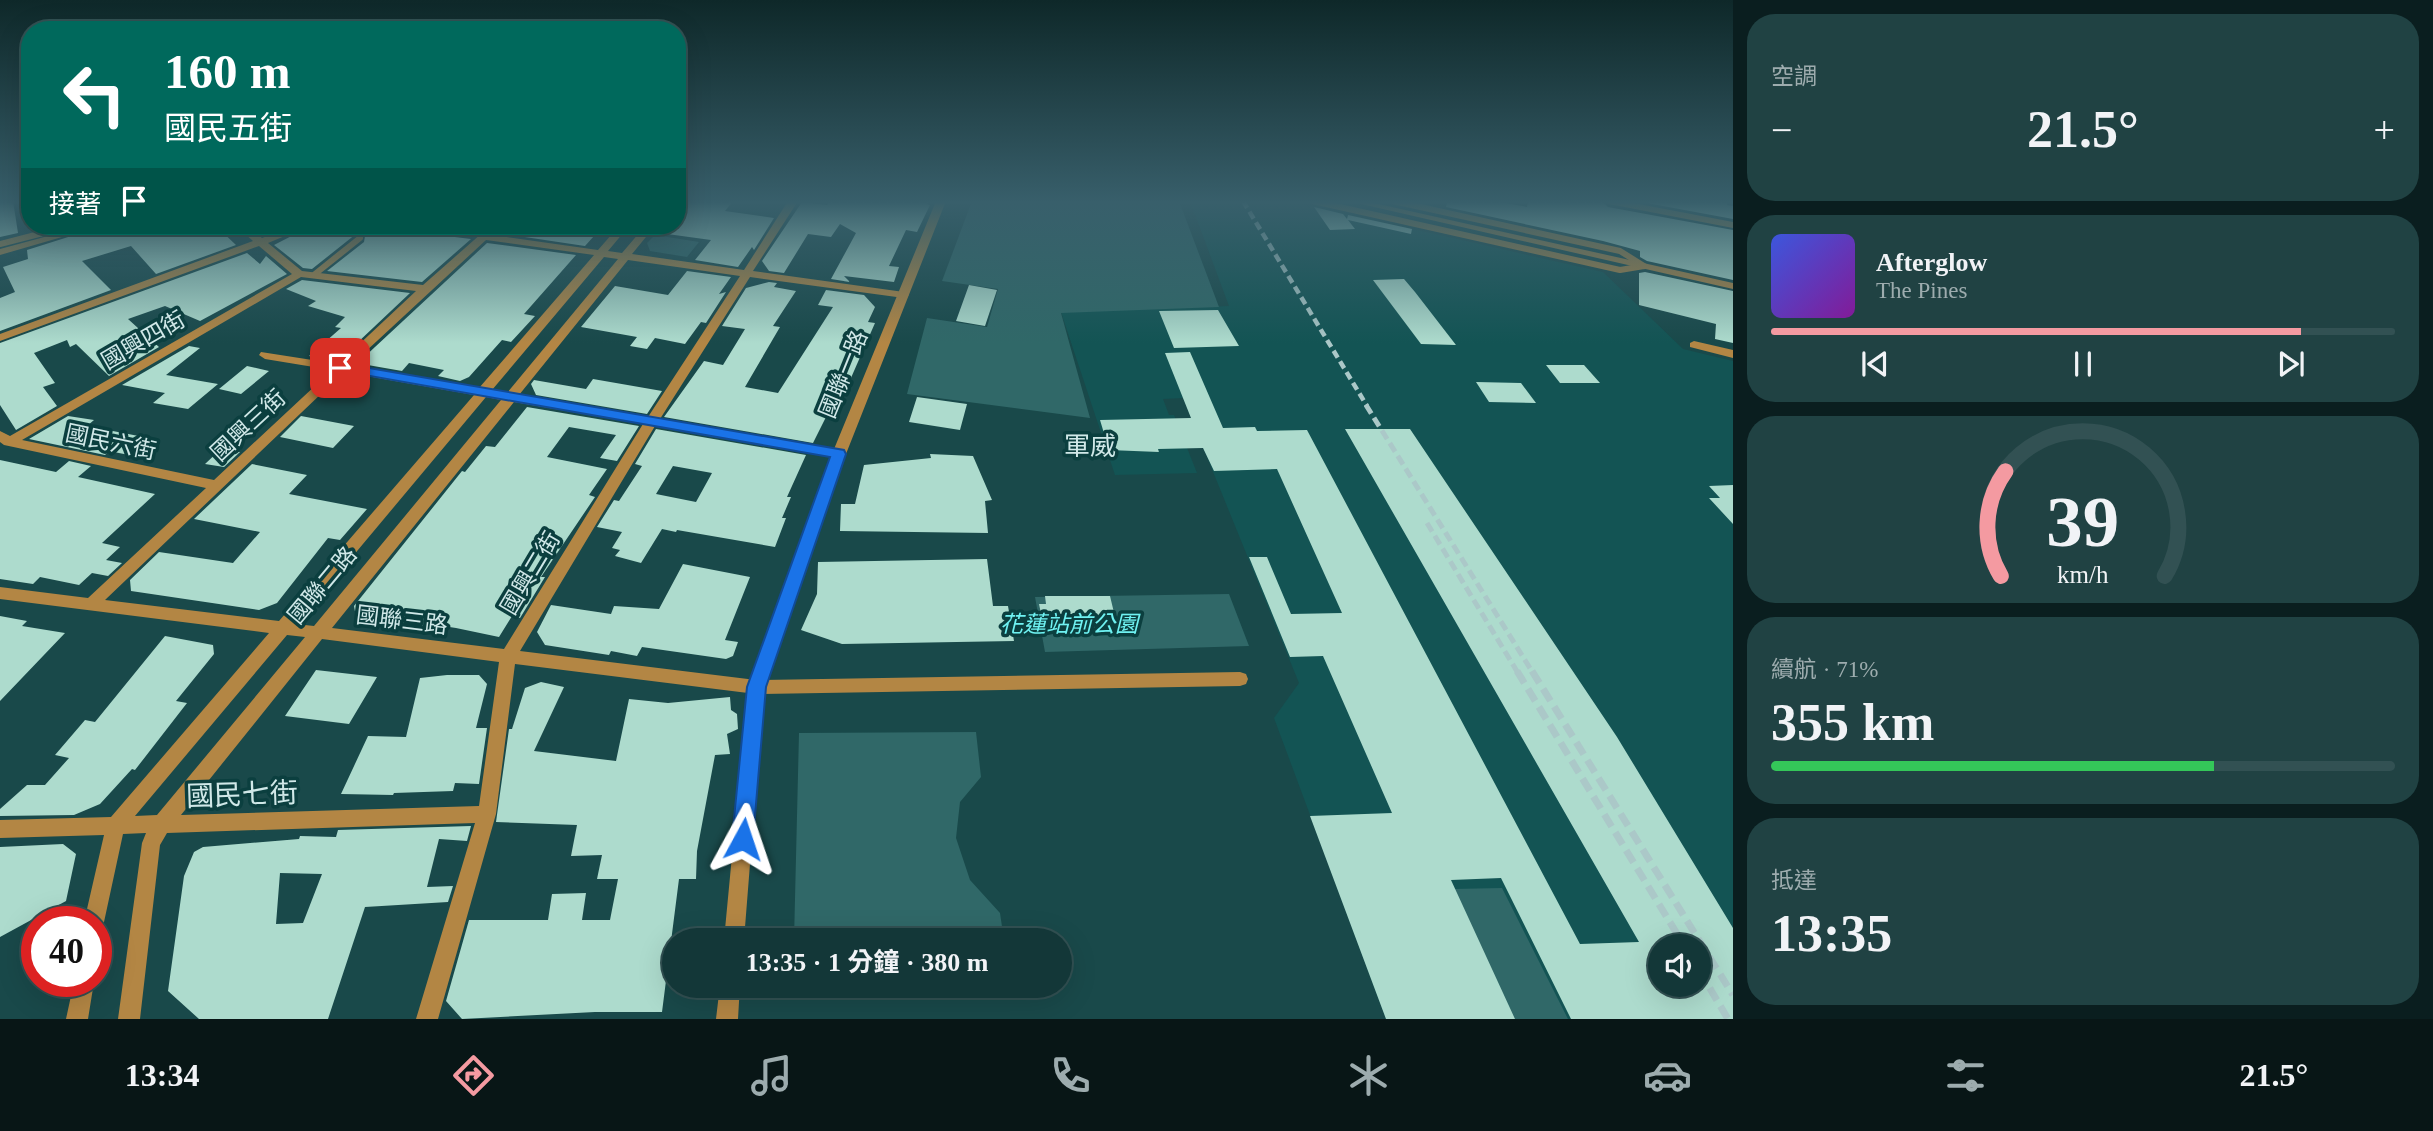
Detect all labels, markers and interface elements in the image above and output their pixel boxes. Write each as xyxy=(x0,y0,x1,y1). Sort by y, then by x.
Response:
text: 160 m xyxy=(164,44,291,99)
icon: left xyxy=(49,49,140,140)
text: 空調 xyxy=(1771,64,1817,89)
text: 21.5° xyxy=(2027,101,2139,158)
text: − xyxy=(1771,109,1792,151)
text: + xyxy=(2374,109,2395,151)
text: 國民五街 xyxy=(164,110,292,146)
icon: arrive xyxy=(115,182,153,220)
text: 接著 xyxy=(49,190,101,219)
text: Afterglow xyxy=(1876,248,1987,277)
text: The Pines xyxy=(1876,278,1967,303)
street label: 國興四街 xyxy=(97,307,189,374)
street label: 國聯一路 xyxy=(815,327,872,422)
pin xyxy=(310,338,370,398)
icon: previous xyxy=(1856,345,1894,383)
icon: pause xyxy=(2064,345,2102,383)
icon: next xyxy=(2272,345,2310,383)
icon: arrive xyxy=(321,349,359,387)
street label: 國興三街 xyxy=(206,385,291,466)
street label: 國民六街 xyxy=(63,421,158,464)
district label: 軍威 xyxy=(1064,432,1116,461)
text: 39 xyxy=(2047,481,2119,562)
street label: 國興二街 xyxy=(496,527,565,619)
street label: 國聯二路 xyxy=(283,542,362,629)
text: km/h xyxy=(2057,560,2109,587)
street label: 國聯三路 xyxy=(355,602,449,639)
park label: 花蓮站前公園 xyxy=(1000,612,1141,637)
text: 續航 · 71% xyxy=(1771,657,1878,682)
text: 355 km xyxy=(1771,694,1934,751)
street label: 國民七街 xyxy=(186,777,299,812)
position arrow xyxy=(706,802,780,876)
text: 抵達 xyxy=(1771,868,1817,893)
text: 13:35 xyxy=(1771,905,1892,962)
speed limit sign: 40 xyxy=(21,906,112,997)
map controls xyxy=(1648,934,1711,997)
button: sound xyxy=(1648,934,1711,997)
text: 13:35 · 1 分鐘 · 380 m xyxy=(746,948,988,977)
icon: directions xyxy=(449,1051,498,1100)
icon: music xyxy=(747,1051,796,1100)
icon: phone xyxy=(1046,1051,1095,1100)
icon: climate xyxy=(1344,1051,1393,1100)
icon: car xyxy=(1643,1051,1692,1100)
icon: filters xyxy=(1941,1051,1990,1100)
text: 13:34 xyxy=(125,1057,199,1093)
text: 21.5° xyxy=(2239,1057,2308,1093)

